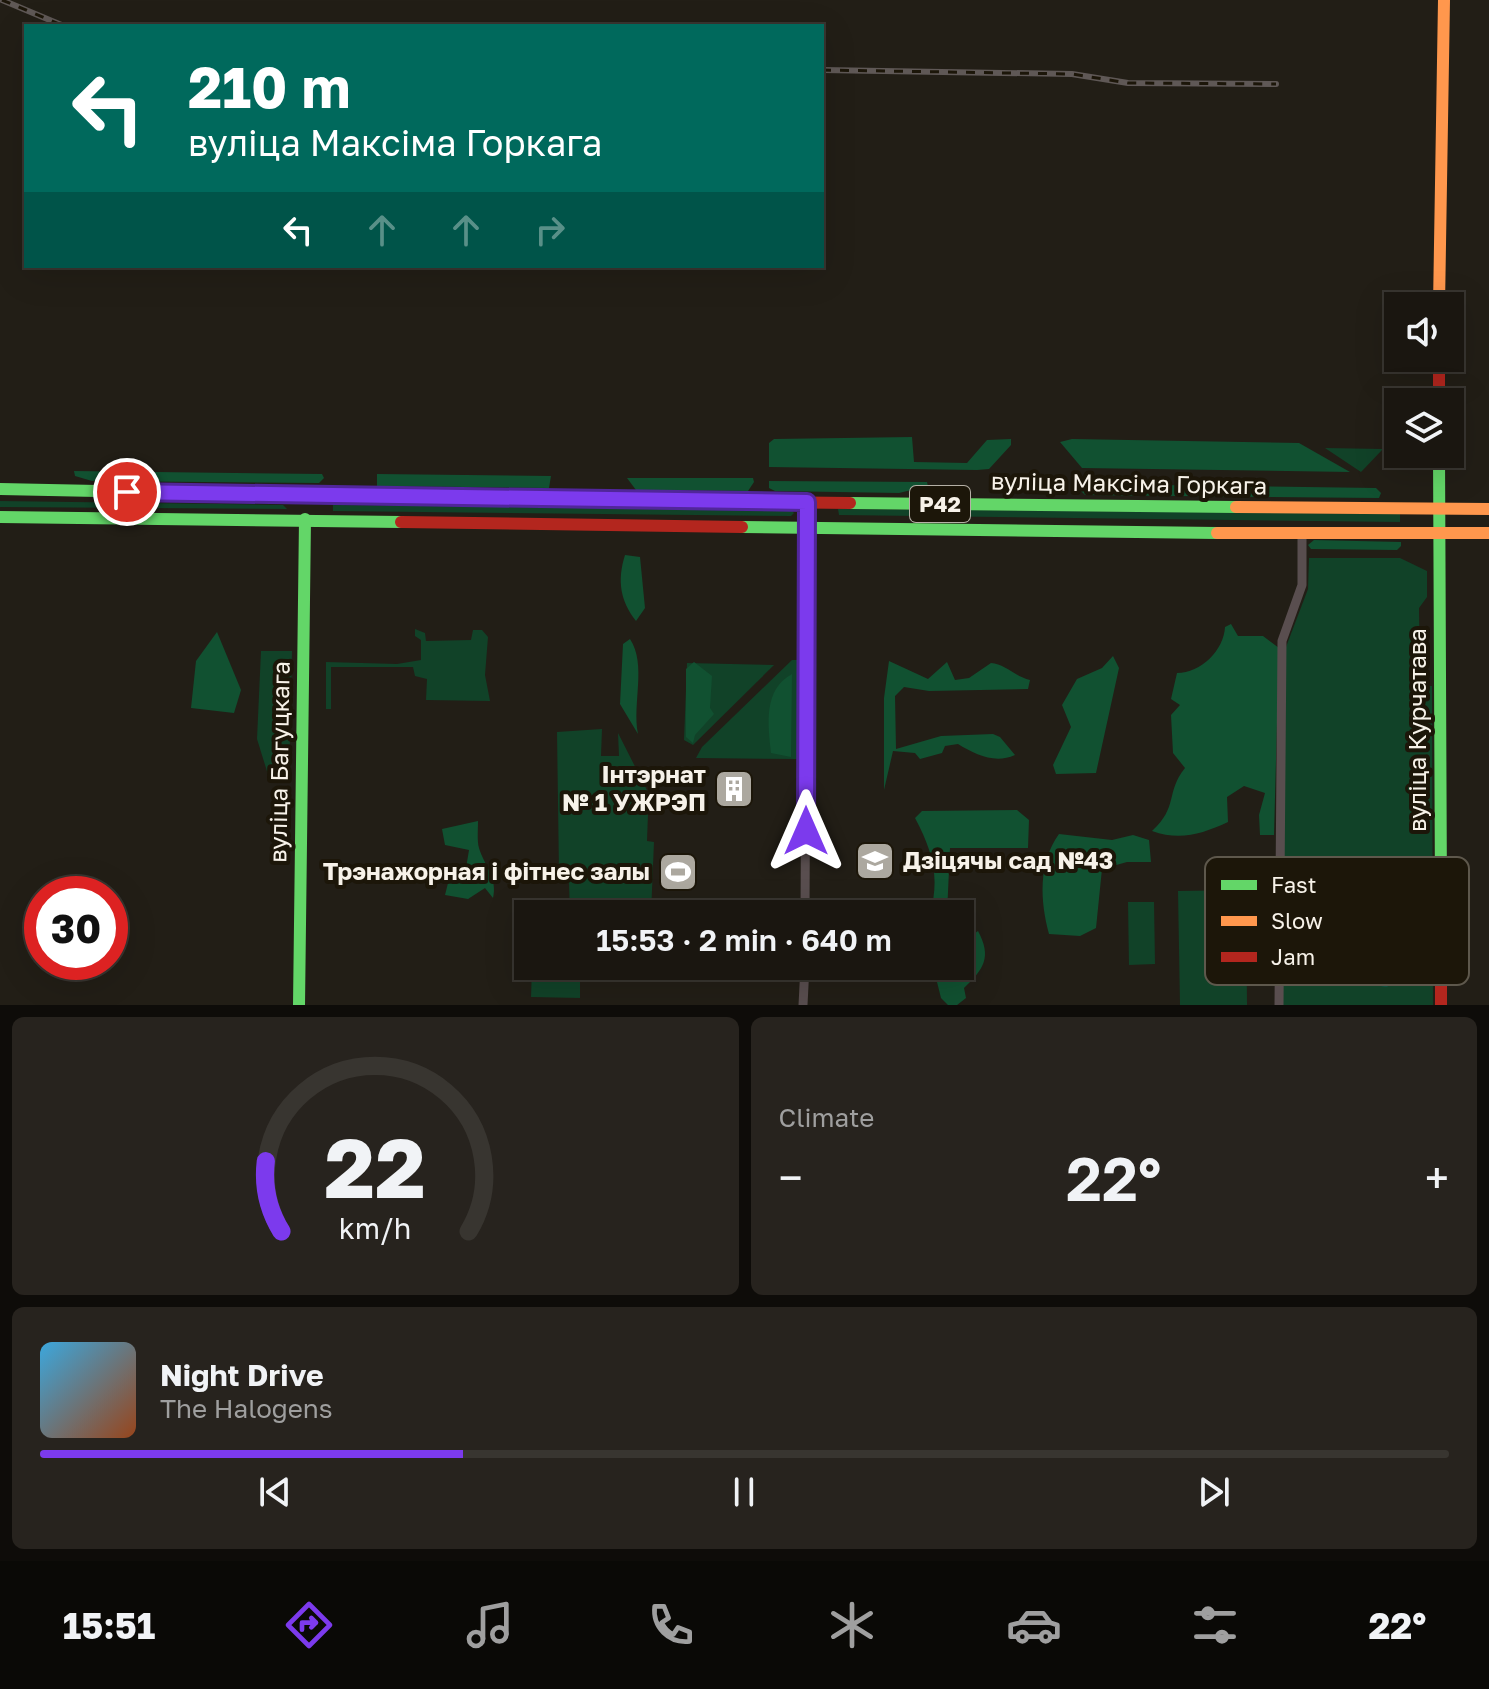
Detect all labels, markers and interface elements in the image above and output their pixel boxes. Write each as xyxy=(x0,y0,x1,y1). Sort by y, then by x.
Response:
text: 210 m xyxy=(188,53,350,120)
icon: left xyxy=(56,56,160,160)
text: вуліца Максіма Горкага xyxy=(188,121,602,164)
icon: left xyxy=(276,208,320,252)
icon: ahead xyxy=(360,208,404,252)
icon: ahead xyxy=(444,208,488,252)
icon: right xyxy=(528,208,572,252)
map controls xyxy=(1384,292,1464,468)
button: sound xyxy=(1384,292,1464,372)
button: layers xyxy=(1384,388,1464,468)
pin xyxy=(93,458,161,526)
street label: вуліца Максіма Горкага xyxy=(991,466,1267,499)
icon: arrive xyxy=(105,470,149,514)
road number: Р42 xyxy=(910,486,970,522)
street label: вуліца Курчатава xyxy=(1402,628,1431,832)
street label: вуліца Багуцкага xyxy=(262,661,295,863)
place label: Інтэрнат № 1 УЖРЭП xyxy=(562,759,706,816)
building icon: Інтэрнат № 1 УЖРЭП xyxy=(713,768,755,810)
position arrow xyxy=(764,789,848,873)
school or university icon: Дзіцячы сад №43 xyxy=(854,840,896,882)
place label: Дзіцячы сад №43 xyxy=(903,845,1113,874)
sports icon: Трэнажорная і фітнес залы xyxy=(657,851,699,893)
place label: Трэнажорная і фітнес залы xyxy=(323,856,650,885)
legend xyxy=(1205,857,1469,985)
text: Fast xyxy=(1271,871,1317,898)
speed limit sign: 30 xyxy=(24,876,128,980)
text: Slow xyxy=(1271,907,1323,934)
text: 15:53 · 2 min · 640 m xyxy=(596,922,892,958)
text: Jam xyxy=(1271,943,1315,970)
text: Climate xyxy=(779,1102,874,1133)
text: 22 xyxy=(325,1116,426,1216)
text: 22° xyxy=(1066,1142,1161,1214)
text: − xyxy=(779,1151,803,1204)
text: + xyxy=(1425,1151,1449,1204)
text: km/h xyxy=(339,1211,412,1245)
text: Night Drive xyxy=(160,1357,324,1393)
text: The Halogens xyxy=(160,1393,333,1424)
icon: previous xyxy=(253,1470,297,1514)
icon: pause xyxy=(722,1470,766,1514)
icon: next xyxy=(1192,1470,1236,1514)
icon: directions xyxy=(281,1597,337,1653)
icon: music xyxy=(462,1597,518,1653)
icon: phone xyxy=(643,1597,699,1653)
icon: climate xyxy=(824,1597,880,1653)
icon: car xyxy=(1006,1597,1062,1653)
icon: filters xyxy=(1187,1597,1243,1653)
text: 15:51 xyxy=(63,1604,155,1647)
text: 22° xyxy=(1368,1604,1426,1647)

